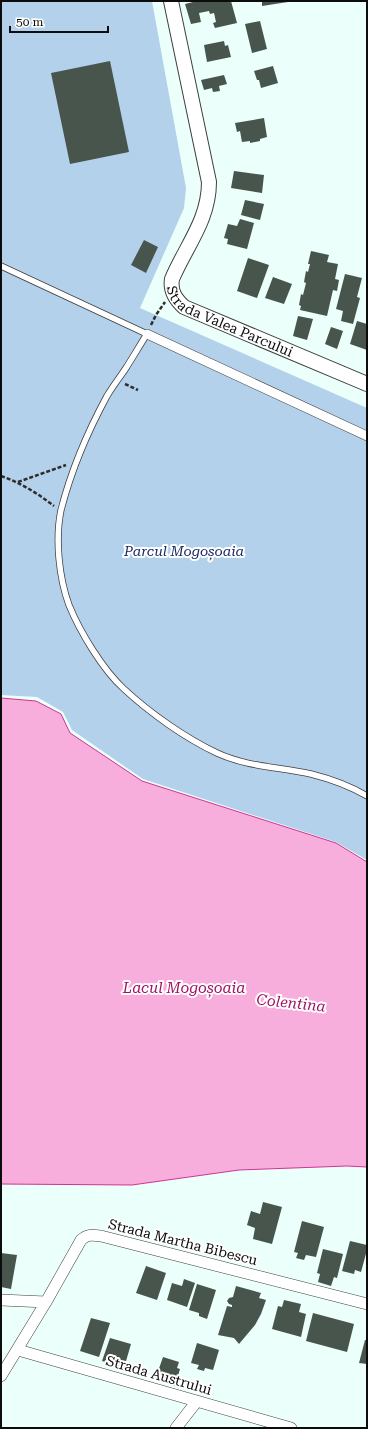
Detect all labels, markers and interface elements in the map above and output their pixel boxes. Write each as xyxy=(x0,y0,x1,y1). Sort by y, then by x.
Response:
scale bar xyxy=(10,8,108,34)
text: 50 m xyxy=(16,15,43,29)
street label: Strada Valea Parcului xyxy=(163,284,296,360)
park label: Parcul Mogoșoaia xyxy=(123,543,244,561)
water label: Lacul Mogoșoaia xyxy=(122,979,245,998)
water label: Colentina xyxy=(256,990,326,1016)
street label: Strada Martha Bibescu xyxy=(107,1216,259,1268)
street label: Strada Austrului xyxy=(104,1352,214,1398)

